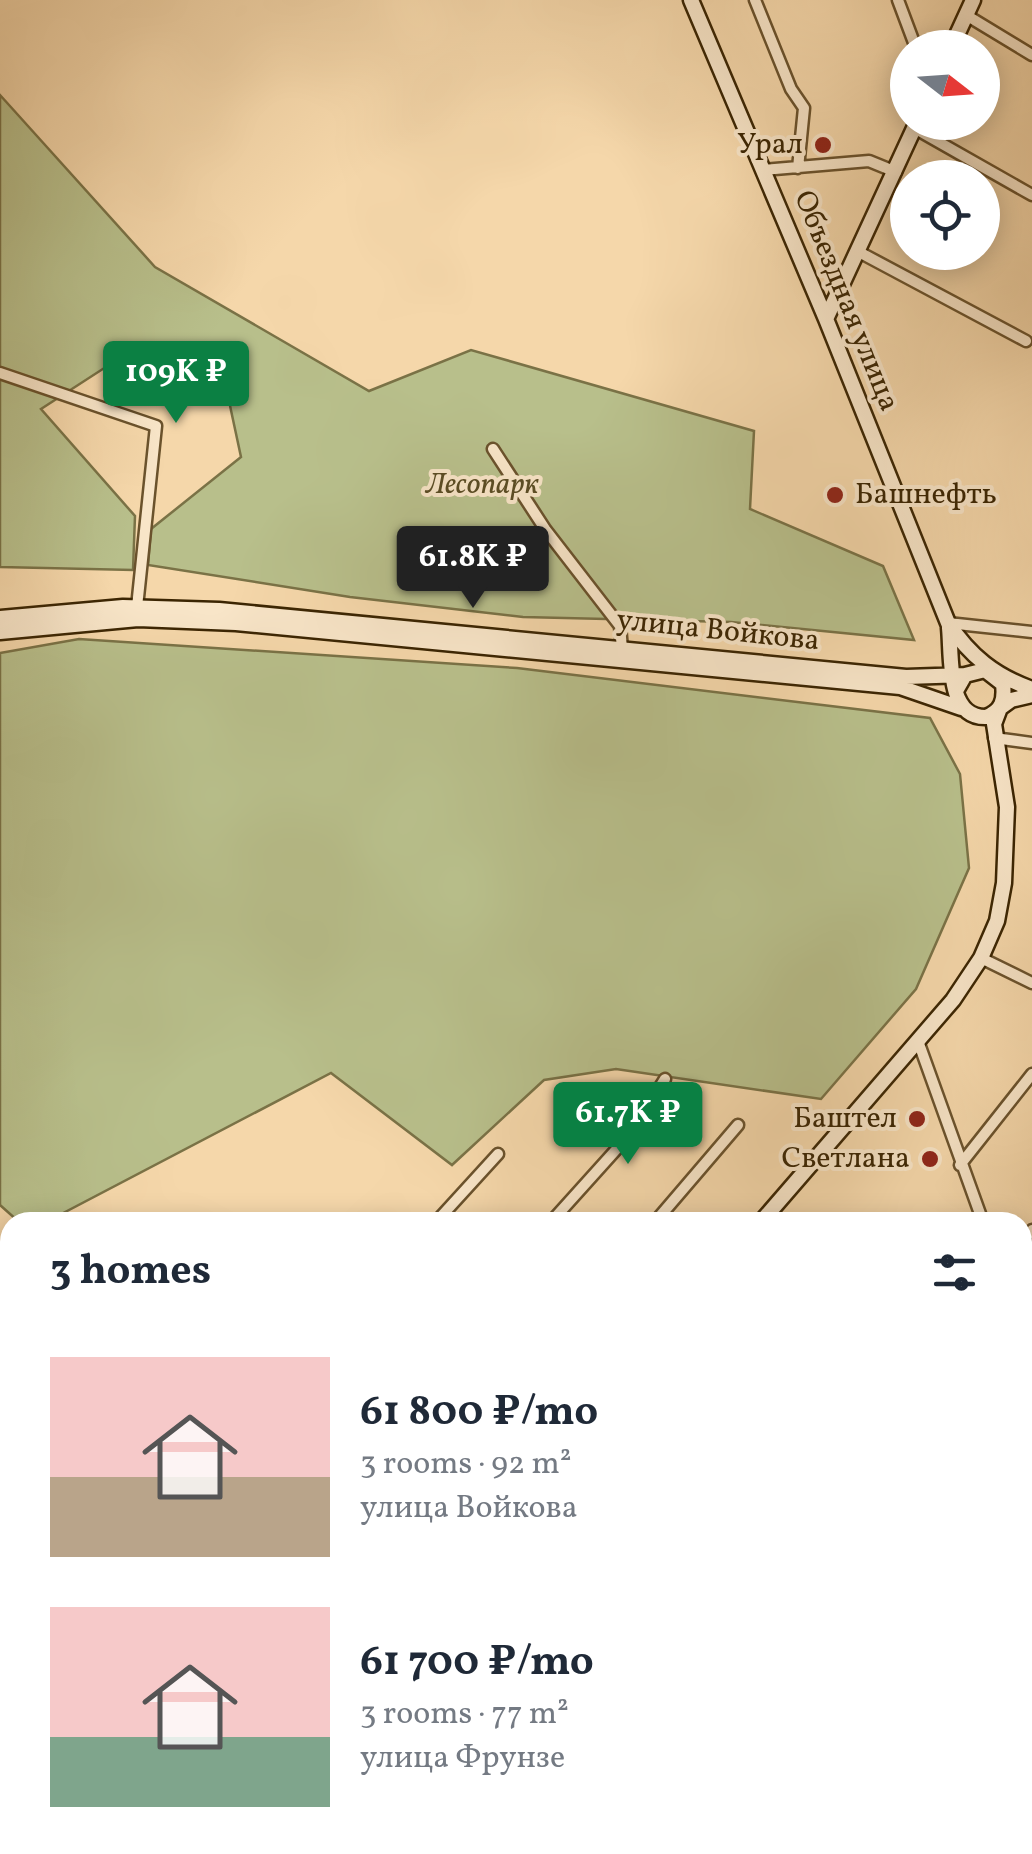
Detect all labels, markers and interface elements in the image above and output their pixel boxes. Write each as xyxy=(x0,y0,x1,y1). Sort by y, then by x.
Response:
north arrow xyxy=(890,30,1000,140)
map controls xyxy=(890,30,1000,270)
place label: Урал xyxy=(737,124,803,166)
marker: Урал xyxy=(812,134,834,156)
button: locate xyxy=(890,160,1000,270)
street label: Объездная улица xyxy=(783,184,909,418)
pin: 109K ₽ xyxy=(95,341,257,426)
text: 109K ₽ xyxy=(125,351,227,395)
park label: Лесопарк xyxy=(425,464,539,506)
place label: Башнефть xyxy=(855,474,997,516)
marker: Башнефть xyxy=(824,484,846,506)
pin: 61.8K ₽ xyxy=(381,526,565,611)
text: 61.8K ₽ xyxy=(419,536,527,580)
street label: улица Войкова xyxy=(614,599,822,663)
pin: 61.7K ₽ xyxy=(536,1082,720,1167)
text: 61.7K ₽ xyxy=(575,1092,681,1136)
place label: Баштел xyxy=(793,1098,897,1140)
marker: Баштел xyxy=(906,1108,928,1130)
place label: Светлана xyxy=(782,1138,910,1180)
marker: Светлана xyxy=(919,1148,941,1170)
text: 3 homes xyxy=(50,1243,211,1302)
icon: filters xyxy=(927,1245,982,1300)
text: 61 800 ₽/mo xyxy=(360,1384,598,1443)
icon: home xyxy=(130,1397,250,1517)
text: 3 rooms · 92 m² xyxy=(360,1443,572,1487)
text: улица Войкова xyxy=(360,1487,578,1531)
text: 61 700 ₽/mo xyxy=(360,1634,594,1693)
icon: home xyxy=(130,1647,250,1767)
text: 3 rooms · 77 m² xyxy=(360,1693,569,1737)
text: улица Фрунзе xyxy=(360,1737,565,1781)

